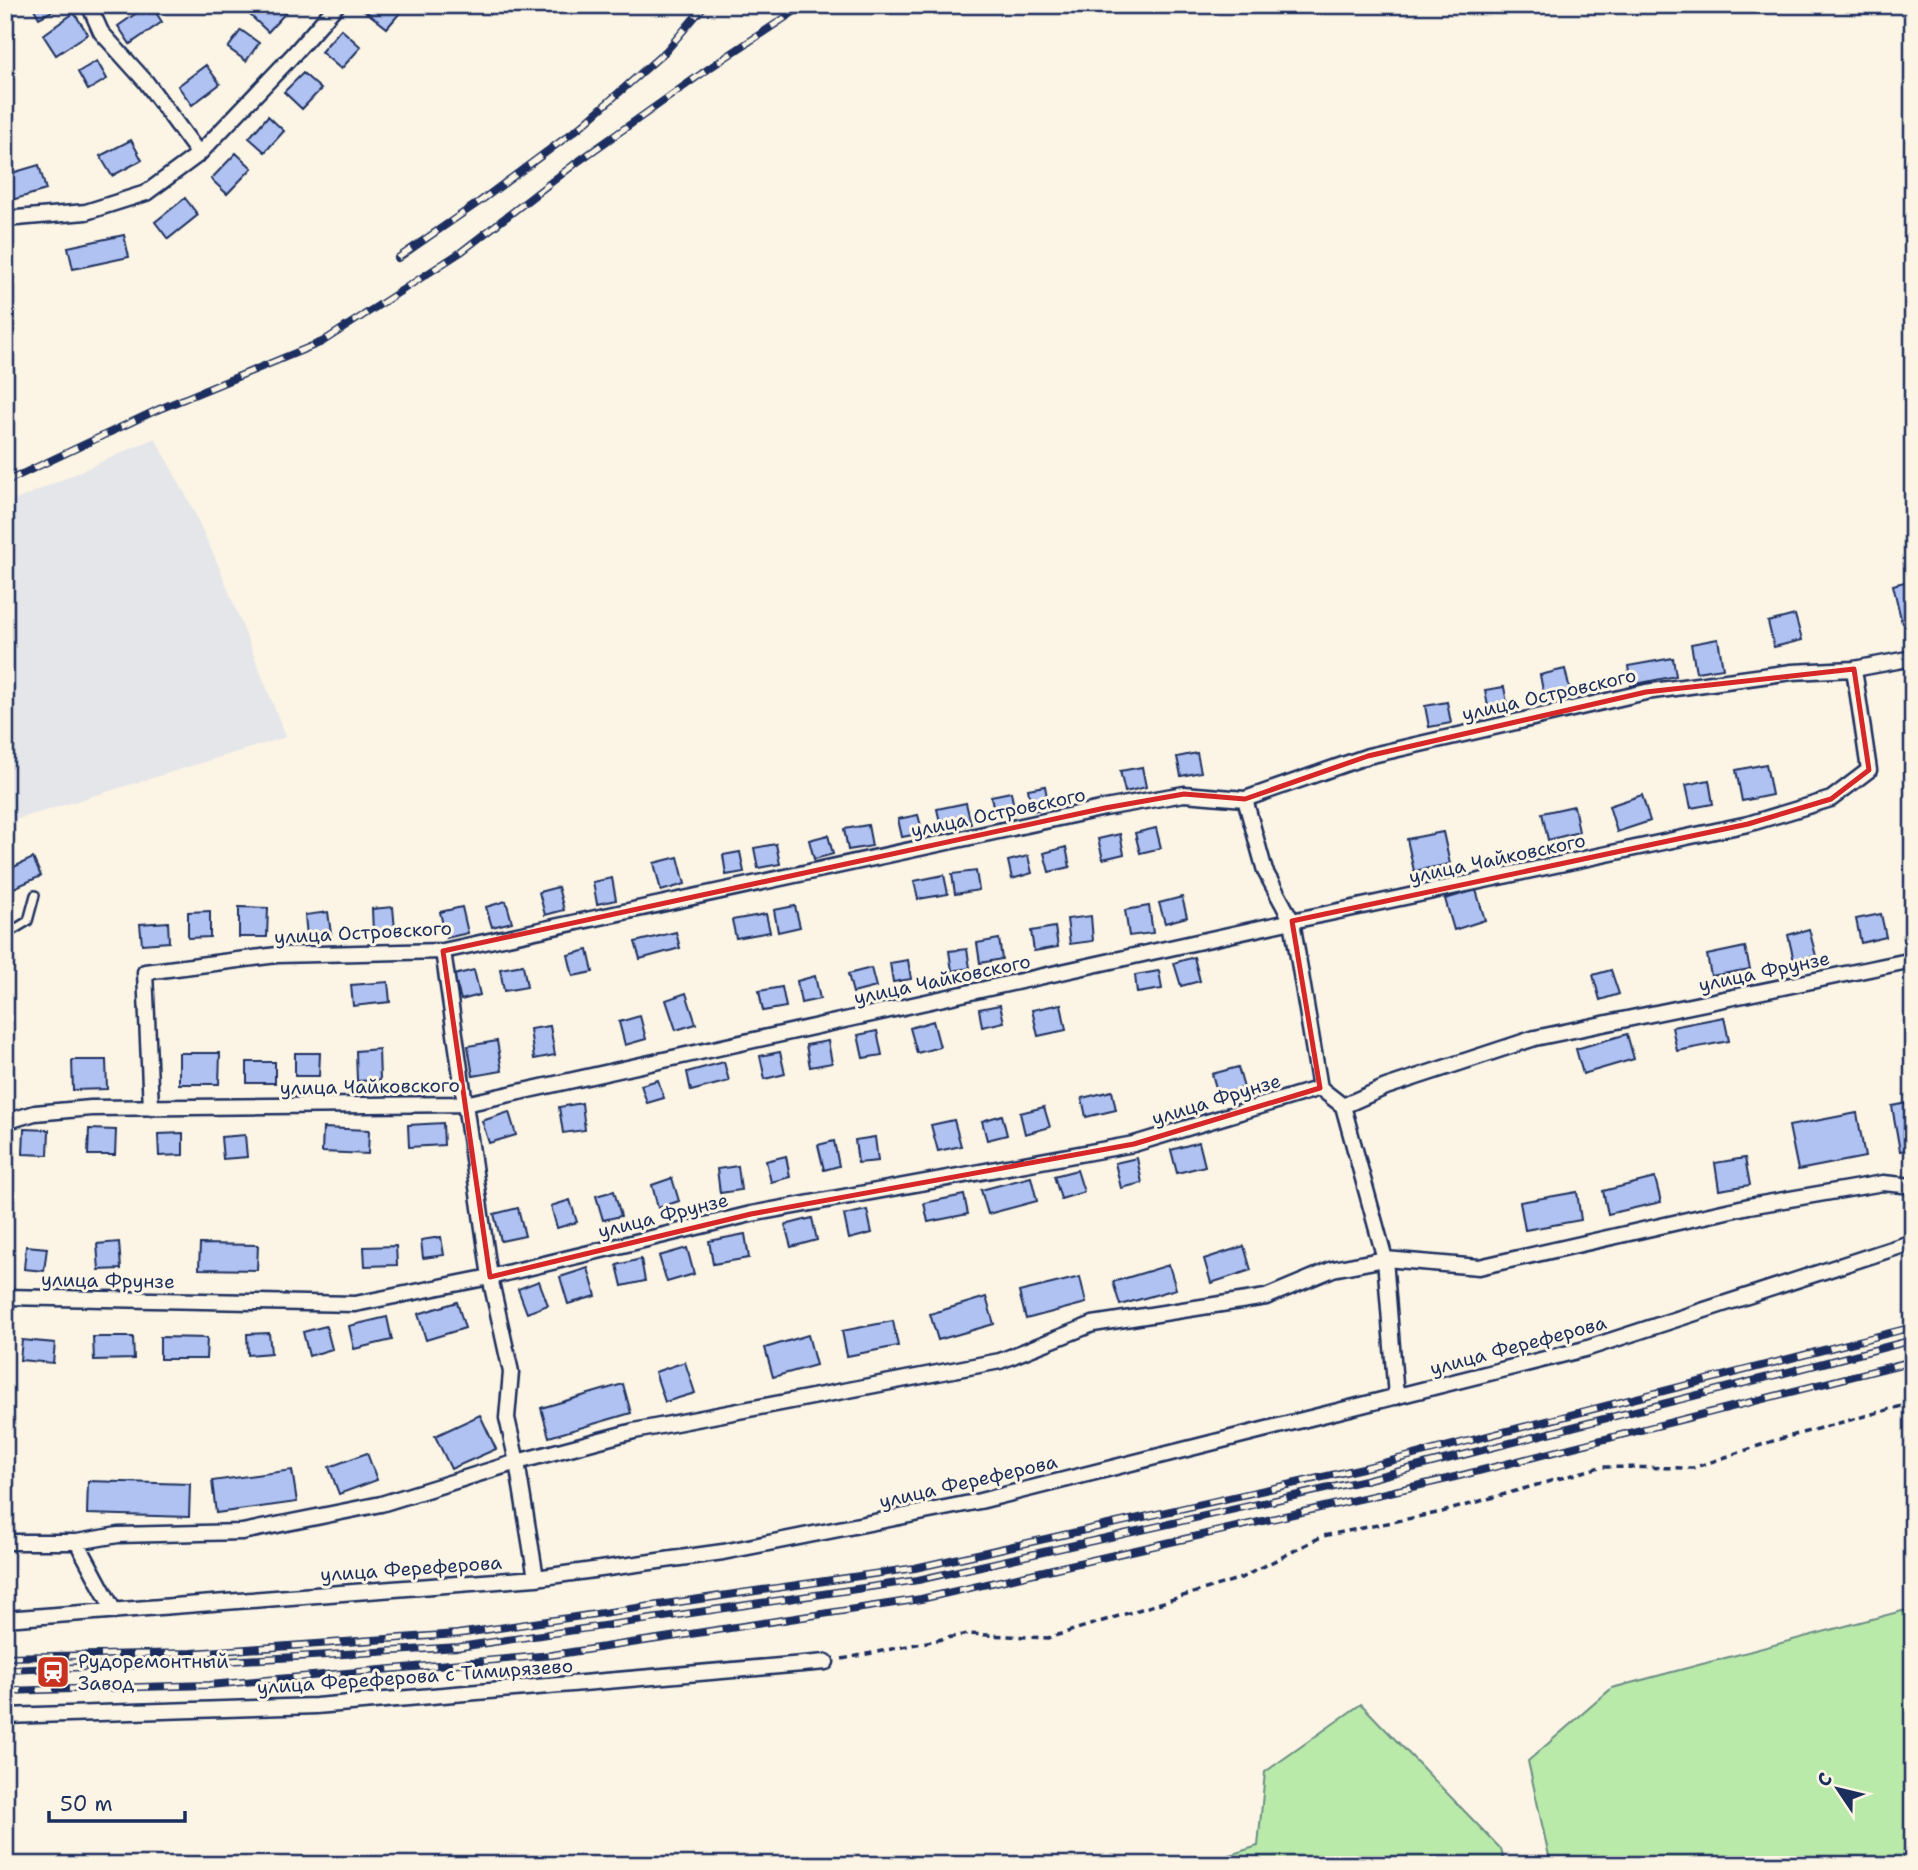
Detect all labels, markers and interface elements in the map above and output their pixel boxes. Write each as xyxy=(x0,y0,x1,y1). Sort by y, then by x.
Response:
street label: улица Островского xyxy=(1460,662,1639,727)
street label: улица Островского xyxy=(908,782,1088,843)
street label: улица Чайковского xyxy=(1406,828,1588,889)
street label: улица Островского xyxy=(274,915,453,950)
street label: улица Фрунзе xyxy=(1696,945,1832,998)
street label: улица Чайковского xyxy=(851,949,1033,1010)
street label: улица Фрунзе xyxy=(1149,1068,1284,1131)
street label: улица Чайковского xyxy=(280,1072,460,1101)
street label: улица Фрунзе xyxy=(595,1187,731,1244)
street label: улица Фрунзе xyxy=(41,1267,175,1294)
street label: улица Фереферова xyxy=(1427,1310,1609,1381)
street label: улица Фереферова xyxy=(877,1449,1060,1514)
street label: улица Фереферова xyxy=(319,1550,503,1587)
place label: Рудоремонтный Завод xyxy=(78,1649,229,1696)
station icon: Рудоремонтный Завод xyxy=(34,1653,72,1691)
street label: улица Фереферова с Тимирязево xyxy=(256,1653,574,1700)
north arrow xyxy=(1802,1755,1872,1825)
text: С xyxy=(1811,1768,1838,1791)
scale bar xyxy=(49,1779,186,1823)
text: 50 m xyxy=(60,1790,113,1818)

